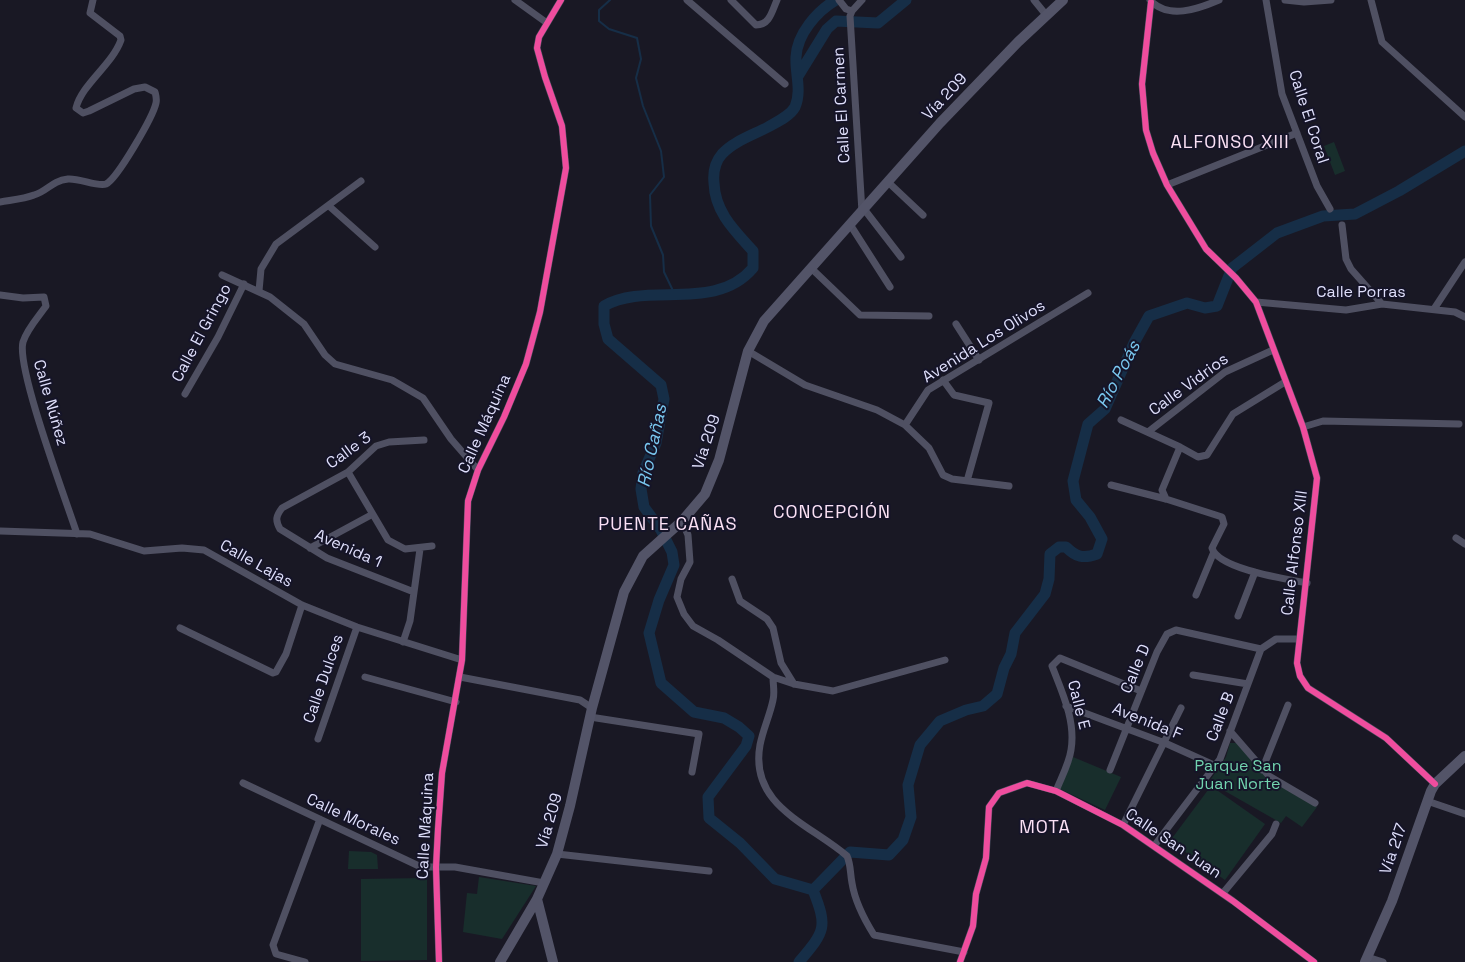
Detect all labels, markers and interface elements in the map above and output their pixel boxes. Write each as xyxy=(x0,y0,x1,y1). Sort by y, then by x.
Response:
street label: Calle El Carmen xyxy=(829,46,855,164)
street label: Calle El Coral xyxy=(1284,68,1332,166)
street label: Vía 209 xyxy=(919,70,971,124)
district label: ALFONSO XIII xyxy=(1169,132,1291,154)
street label: Calle El Gringo xyxy=(168,281,236,385)
street label: Calle Porras xyxy=(1316,283,1406,303)
street label: Avenida Los Olivos xyxy=(919,296,1049,388)
water label: Río Poás xyxy=(1092,338,1146,412)
street label: Calle Vidrios xyxy=(1146,350,1232,420)
street label: Calle Núñez xyxy=(29,358,71,448)
street label: Calle Máquina xyxy=(455,371,515,477)
water label: Río Cañas xyxy=(634,403,672,489)
street label: Vía 209 xyxy=(689,412,725,472)
street label: Calle 3 xyxy=(323,428,375,474)
street label: Calle Alfonso XIII xyxy=(1278,489,1312,617)
district label: CONCEPCIÓN xyxy=(772,502,892,524)
district label: PUENTE CAÑAS xyxy=(597,514,739,536)
street label: Avenida 1 xyxy=(311,526,385,572)
street label: Calle Lajas xyxy=(216,536,296,592)
street label: Calle Dulces xyxy=(300,632,348,726)
street label: Calle D xyxy=(1117,642,1155,696)
street label: Calle E xyxy=(1063,678,1093,732)
street label: Calle B xyxy=(1203,690,1239,744)
street label: Avenida F xyxy=(1109,699,1185,745)
park label: Parque San Juan Norte xyxy=(1195,757,1281,795)
street label: Calle Máquina xyxy=(414,772,438,880)
street label: Calle Morales xyxy=(303,790,403,850)
street label: Vía 209 xyxy=(533,791,567,851)
street label: Calle San Juan xyxy=(1121,805,1225,883)
district label: MOTA xyxy=(1019,817,1071,839)
street label: Vía 217 xyxy=(1376,821,1412,877)

